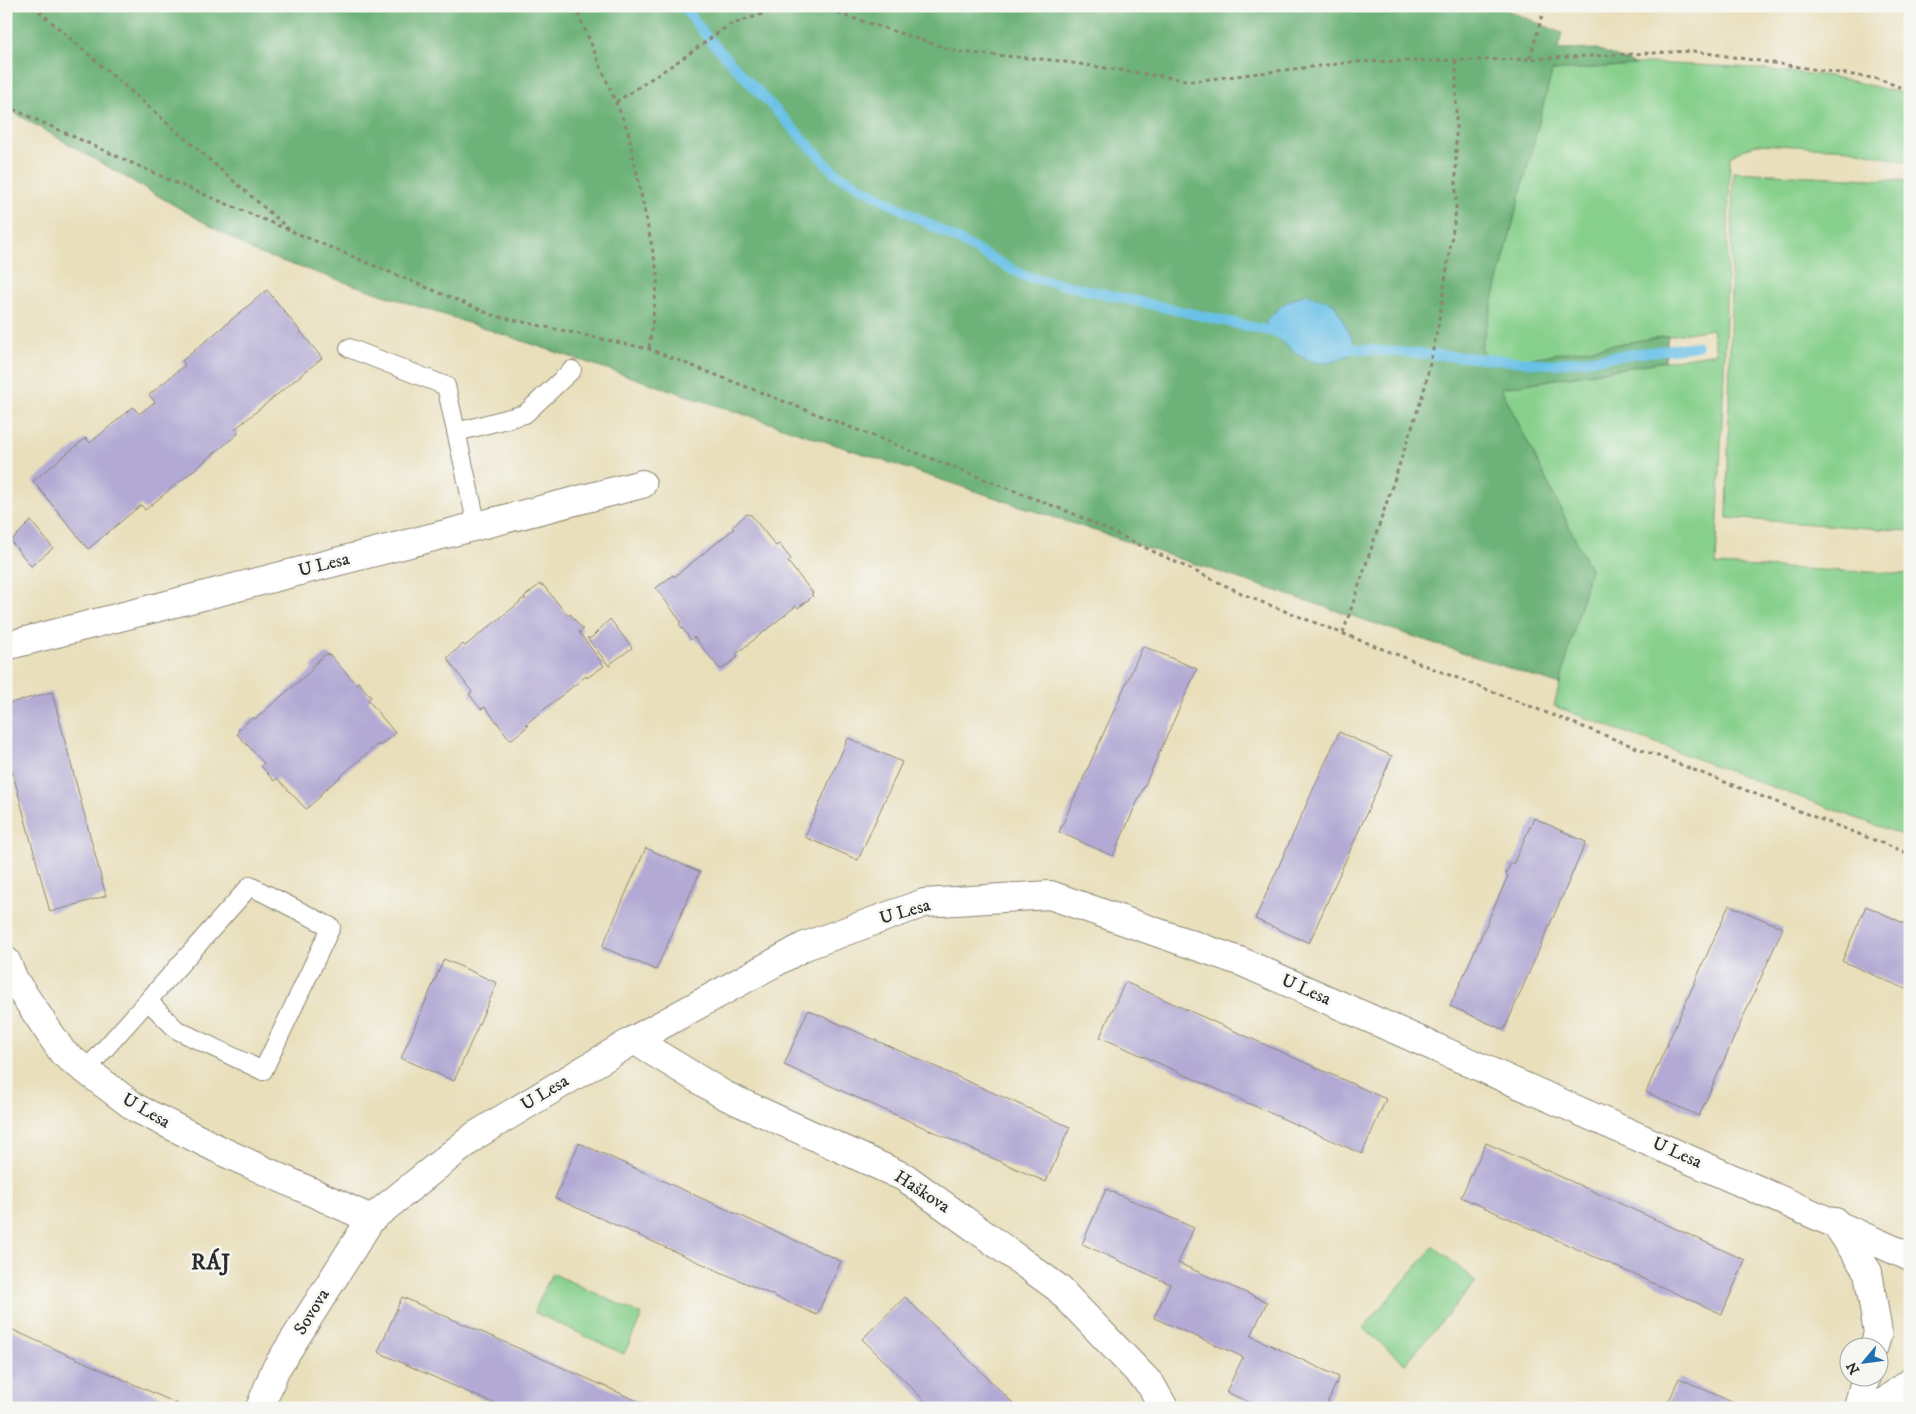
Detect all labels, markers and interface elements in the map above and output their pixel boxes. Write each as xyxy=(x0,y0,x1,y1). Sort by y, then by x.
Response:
street label: U Lesa xyxy=(296,548,352,582)
street label: U Lesa xyxy=(877,894,933,930)
street label: U Lesa xyxy=(1278,969,1334,1011)
street label: U Lesa xyxy=(517,1070,573,1116)
street label: U Lesa xyxy=(118,1089,174,1134)
street label: U Lesa xyxy=(1649,1132,1705,1174)
street label: Haškova xyxy=(890,1166,954,1218)
district label: RÁJ xyxy=(191,1248,231,1276)
street label: Sovova xyxy=(289,1285,335,1339)
north arrow xyxy=(1838,1336,1888,1386)
text: N xyxy=(1843,1358,1864,1377)

